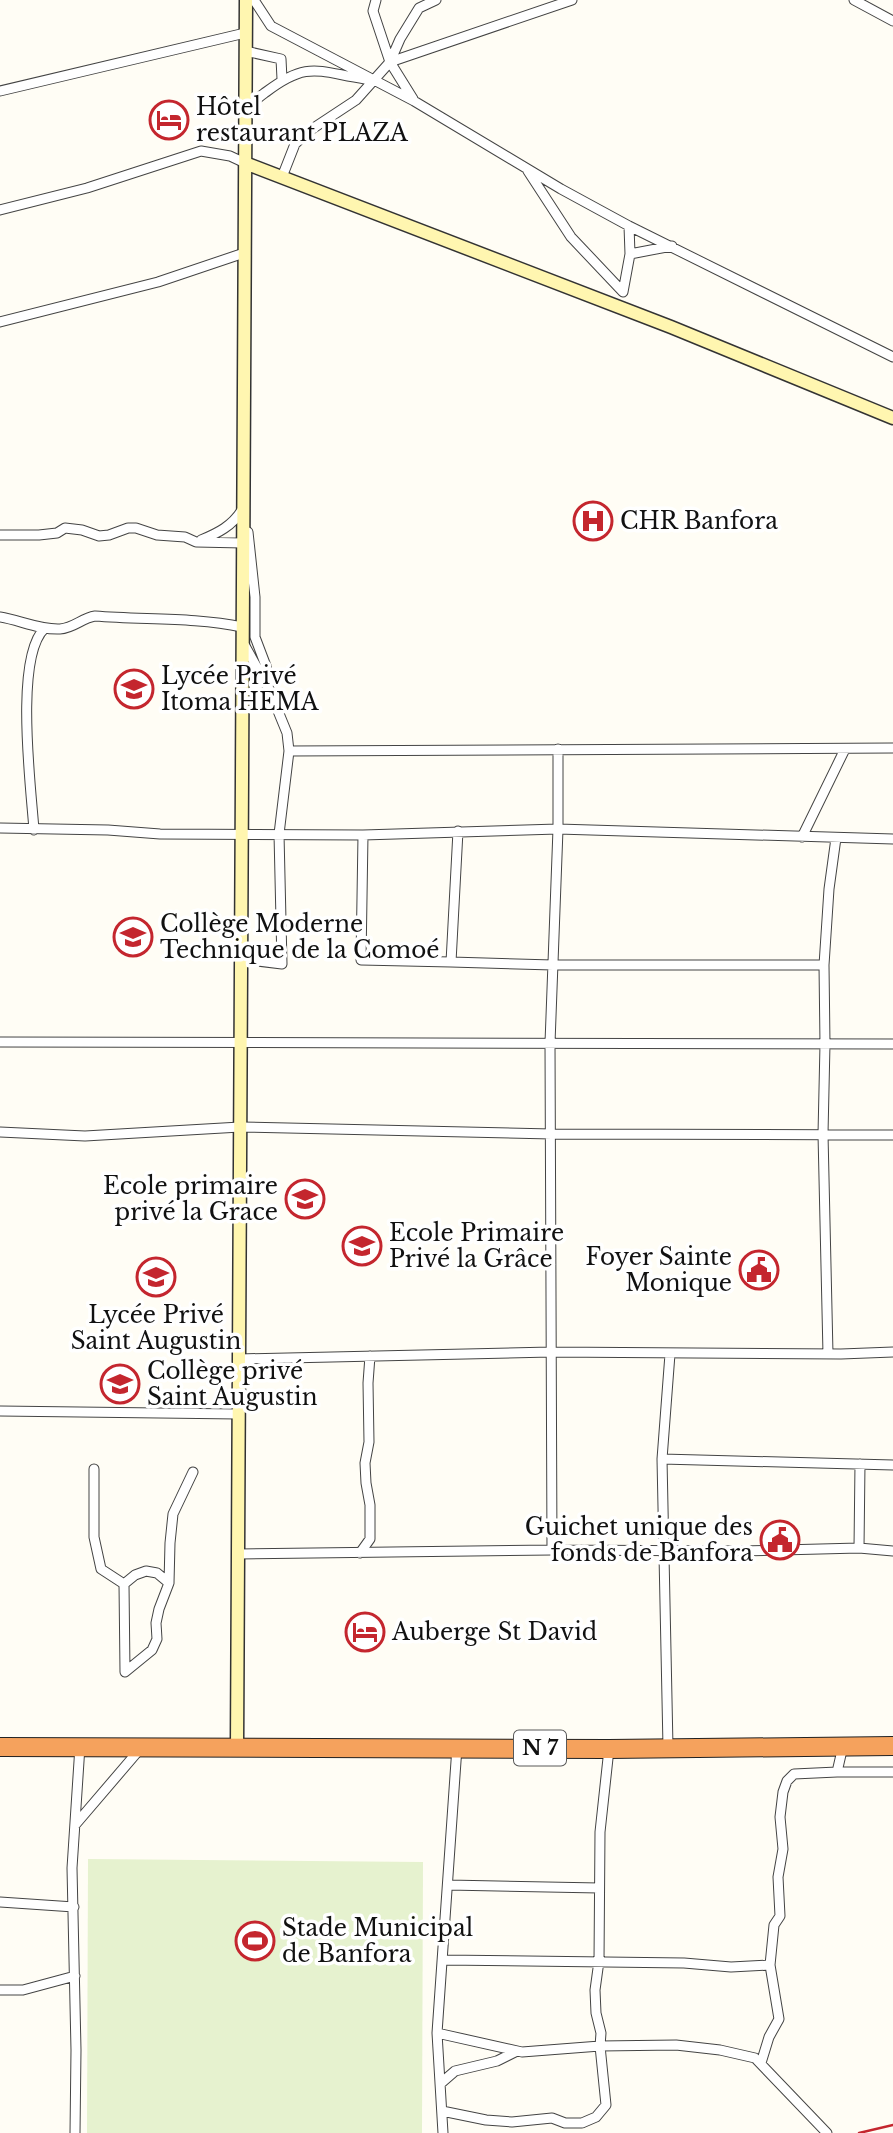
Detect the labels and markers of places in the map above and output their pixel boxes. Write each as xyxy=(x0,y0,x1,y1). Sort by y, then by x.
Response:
place label: Hôtel restaurant PLAZA xyxy=(196,93,409,147)
hotel icon: Hôtel restaurant PLAZA xyxy=(148,99,190,141)
hospital icon: CHR Banfora xyxy=(572,500,614,542)
place label: CHR Banfora xyxy=(620,507,778,535)
place label: Lycée Privé Itoma HEMA xyxy=(161,662,320,716)
school or university icon: Lycée Privé Itoma HEMA xyxy=(113,668,155,710)
place label: Collège Moderne Technique de la Comoé xyxy=(160,910,440,964)
school or university icon: Collège Moderne Technique de la Comoé xyxy=(112,916,154,958)
place label: Ecole primaire privé la Grace xyxy=(103,1172,278,1226)
school or university icon: Ecole primaire privé la Grace xyxy=(284,1178,326,1220)
place label: Ecole Primaire Privé la Grâce xyxy=(389,1219,564,1273)
school or university icon: Ecole Primaire Privé la Grâce xyxy=(341,1225,383,1267)
place label: Foyer Sainte Monique xyxy=(585,1243,732,1297)
public building icon: Foyer Sainte Monique xyxy=(738,1249,780,1291)
school or university icon: Lycée Privé Saint Augustin xyxy=(135,1256,177,1298)
place label: Lycée Privé Saint Augustin xyxy=(71,1301,241,1355)
place label: Collège privé Saint Augustin xyxy=(147,1357,318,1411)
school or university icon: Collège privé Saint Augustin xyxy=(99,1363,141,1405)
place label: Guichet unique des fonds de Banfora xyxy=(525,1513,753,1567)
public building icon: Guichet unique des fonds de Banfora xyxy=(759,1519,801,1561)
hotel icon: Auberge St David xyxy=(344,1611,386,1653)
place label: Auberge St David xyxy=(391,1618,597,1646)
place label: Stade Municipal de Banfora xyxy=(282,1914,473,1968)
sports icon: Stade Municipal de Banfora xyxy=(234,1920,276,1962)

